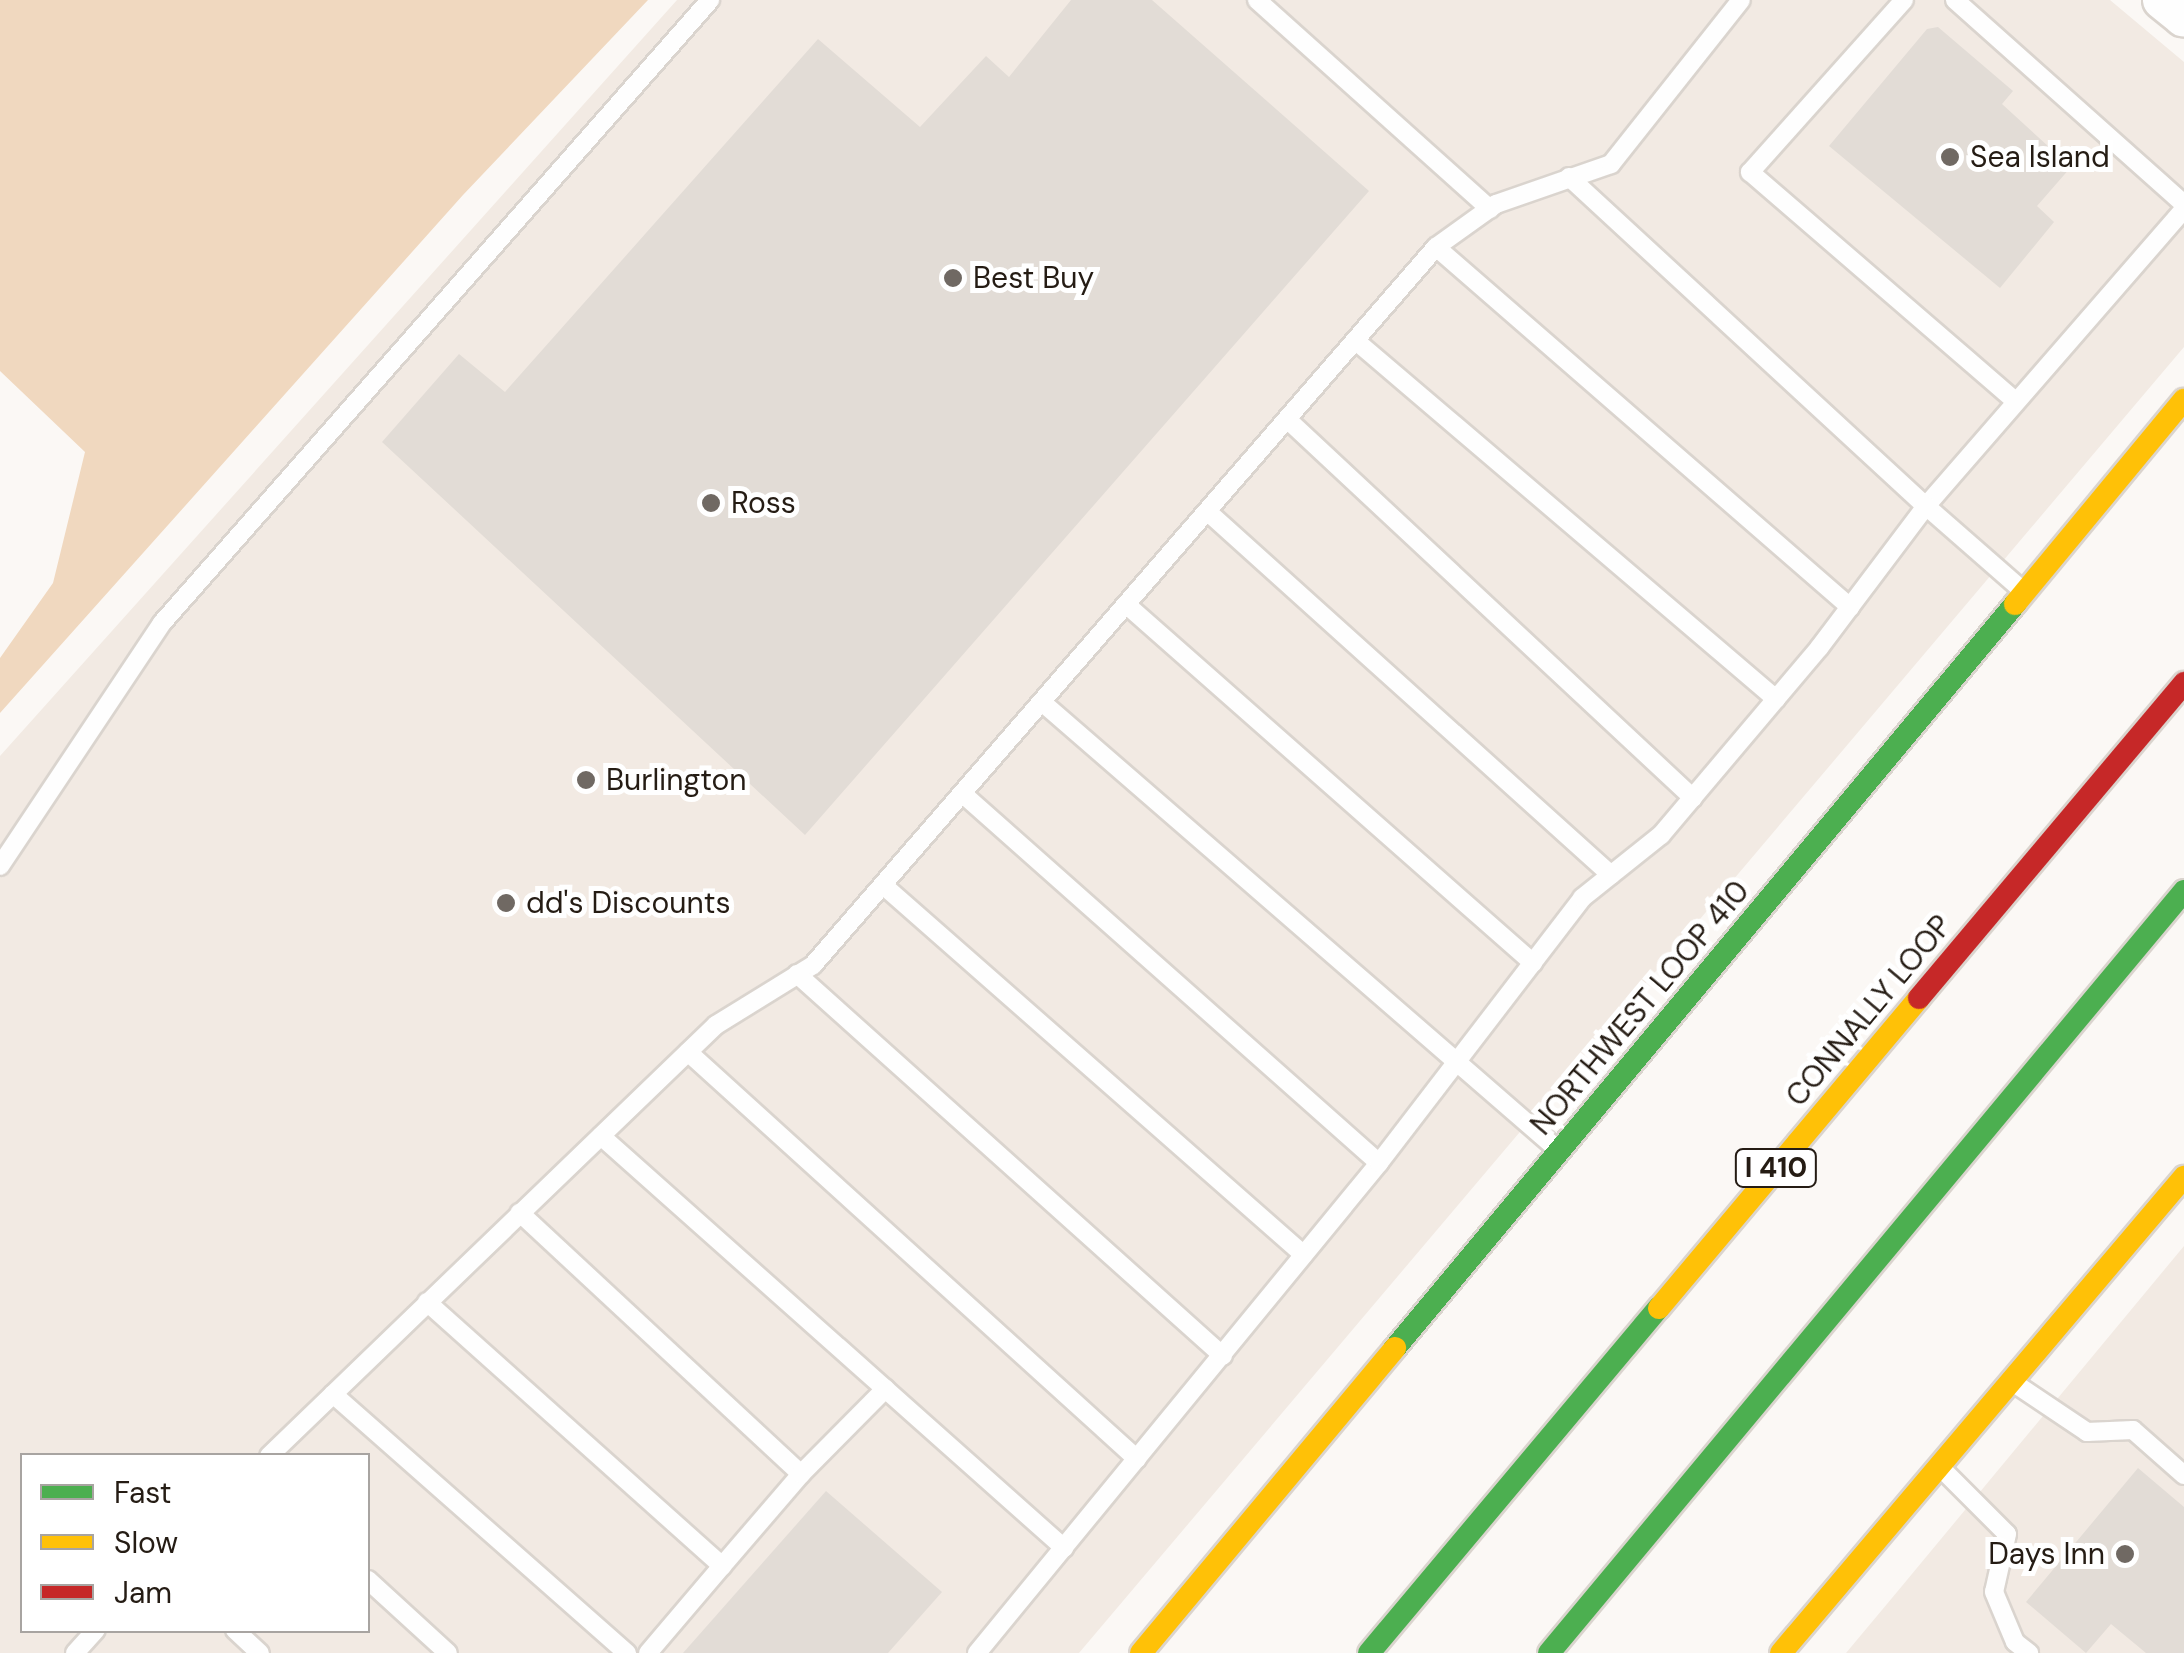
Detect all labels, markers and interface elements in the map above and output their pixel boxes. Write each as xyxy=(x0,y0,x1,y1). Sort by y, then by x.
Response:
place label: Sea Island xyxy=(1970,139,2110,175)
marker: Sea Island xyxy=(1939,146,1961,168)
place label: Best Buy xyxy=(973,260,1094,296)
marker: Best Buy xyxy=(942,267,964,289)
place label: Ross xyxy=(731,485,796,521)
marker: Ross xyxy=(700,492,722,514)
place label: Burlington xyxy=(606,762,747,798)
marker: Burlington xyxy=(575,769,597,791)
street label: NORTHWEST LOOP 410 xyxy=(1523,874,1757,1142)
place label: dd's Discounts xyxy=(526,885,731,921)
marker: dd's Discounts xyxy=(495,892,517,914)
street label: CONNALLY LOOP xyxy=(1779,908,1959,1114)
road number: I 410 xyxy=(1734,1145,1818,1191)
legend xyxy=(20,1453,370,1633)
text: Fast xyxy=(114,1473,172,1512)
text: Slow xyxy=(114,1523,178,1562)
place label: Days Inn xyxy=(1988,1536,2105,1572)
marker: Days Inn xyxy=(2114,1543,2136,1565)
text: Jam xyxy=(114,1573,172,1612)

